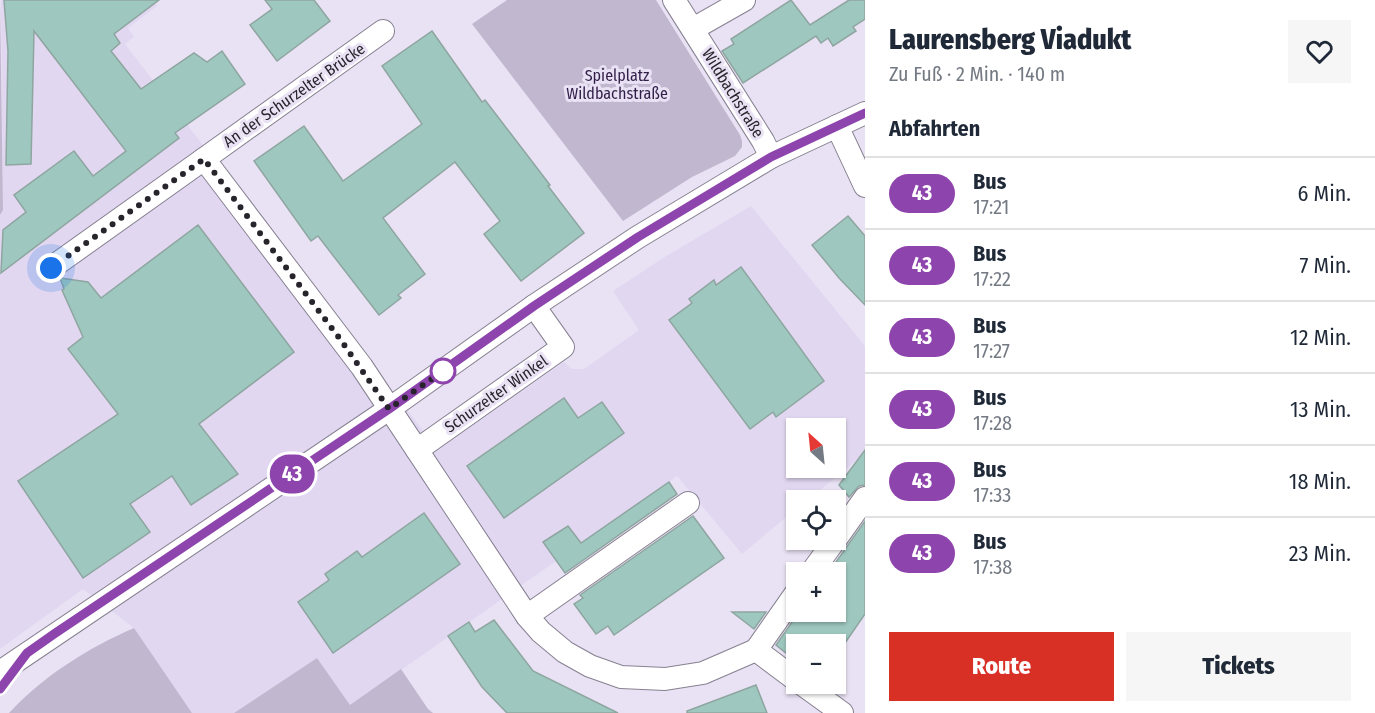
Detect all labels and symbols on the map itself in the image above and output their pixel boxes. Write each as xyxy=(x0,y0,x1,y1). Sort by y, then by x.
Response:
street label: An der Schurzelter Brücke xyxy=(219,39,369,151)
street label: Wildbachstraße xyxy=(698,45,768,141)
park label: Spielplatz Wildbachstraße xyxy=(566,66,668,103)
your location xyxy=(36,253,66,283)
street label: Schurzelter Winkel xyxy=(441,351,551,437)
unlabelled marker xyxy=(430,358,456,384)
north arrow xyxy=(786,418,846,478)
line badge: 43 xyxy=(265,454,319,494)

